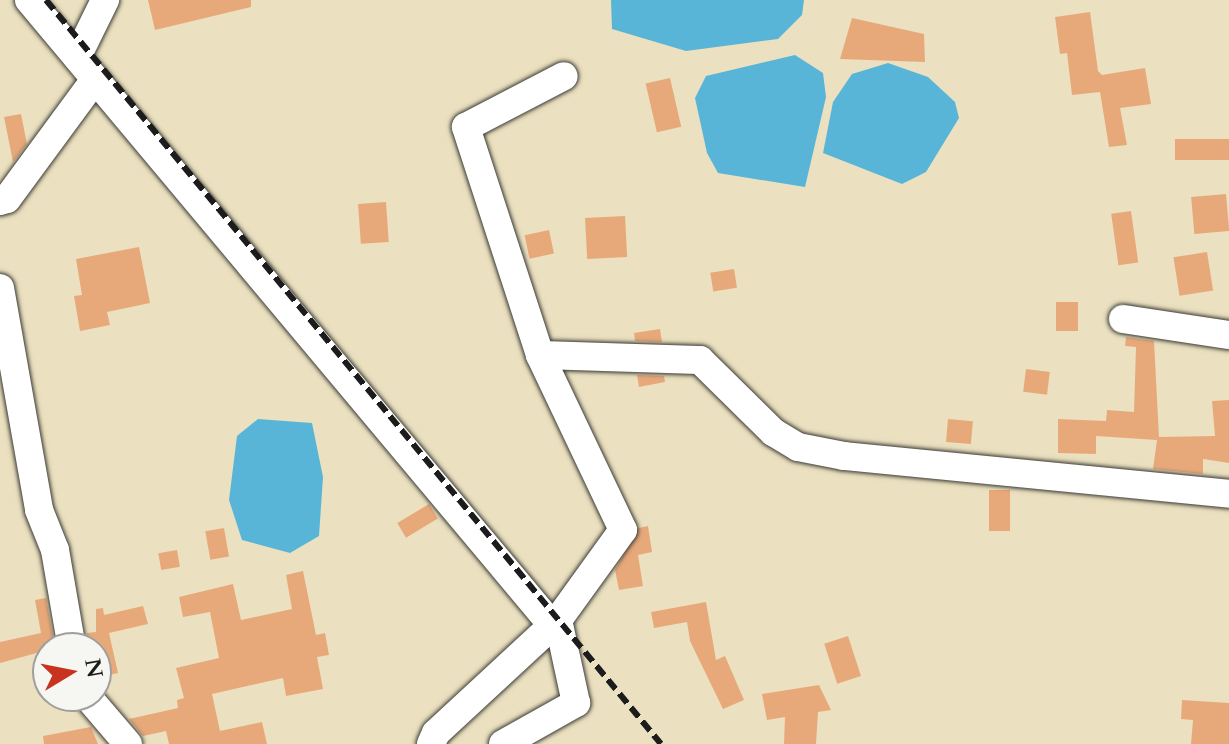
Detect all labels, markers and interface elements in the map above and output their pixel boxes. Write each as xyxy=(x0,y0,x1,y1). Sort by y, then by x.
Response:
north arrow xyxy=(32,632,112,712)
text: N xyxy=(77,656,110,680)

